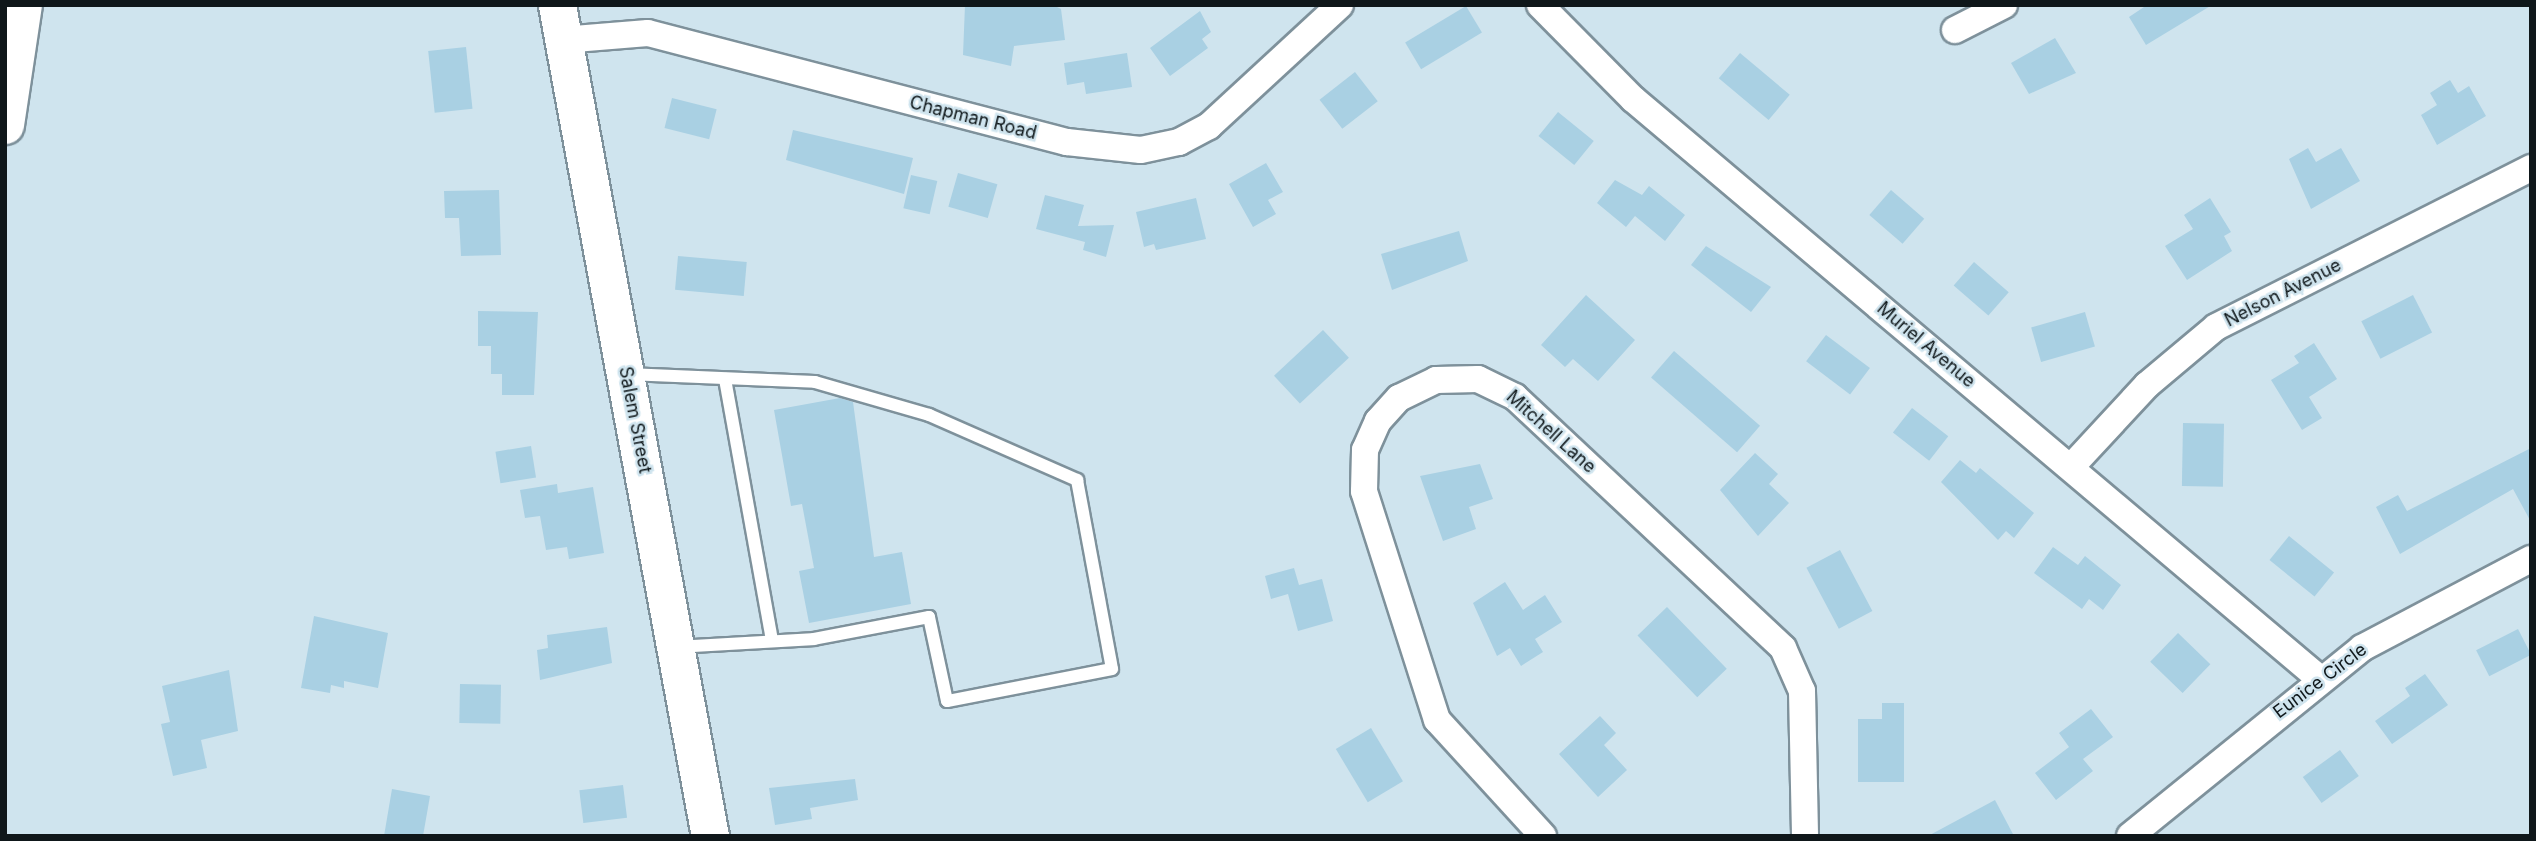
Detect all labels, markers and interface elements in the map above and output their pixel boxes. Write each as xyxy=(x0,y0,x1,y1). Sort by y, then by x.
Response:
street label: Chapman Road xyxy=(907,92,1039,144)
street label: Nelson Avenue xyxy=(2221,254,2345,332)
street label: Muriel Avenue xyxy=(1873,298,1979,392)
street label: Salem Street xyxy=(614,365,656,475)
street label: Mitchell Lane xyxy=(1502,386,1600,478)
street label: Eunice Circle xyxy=(2269,639,2371,723)

